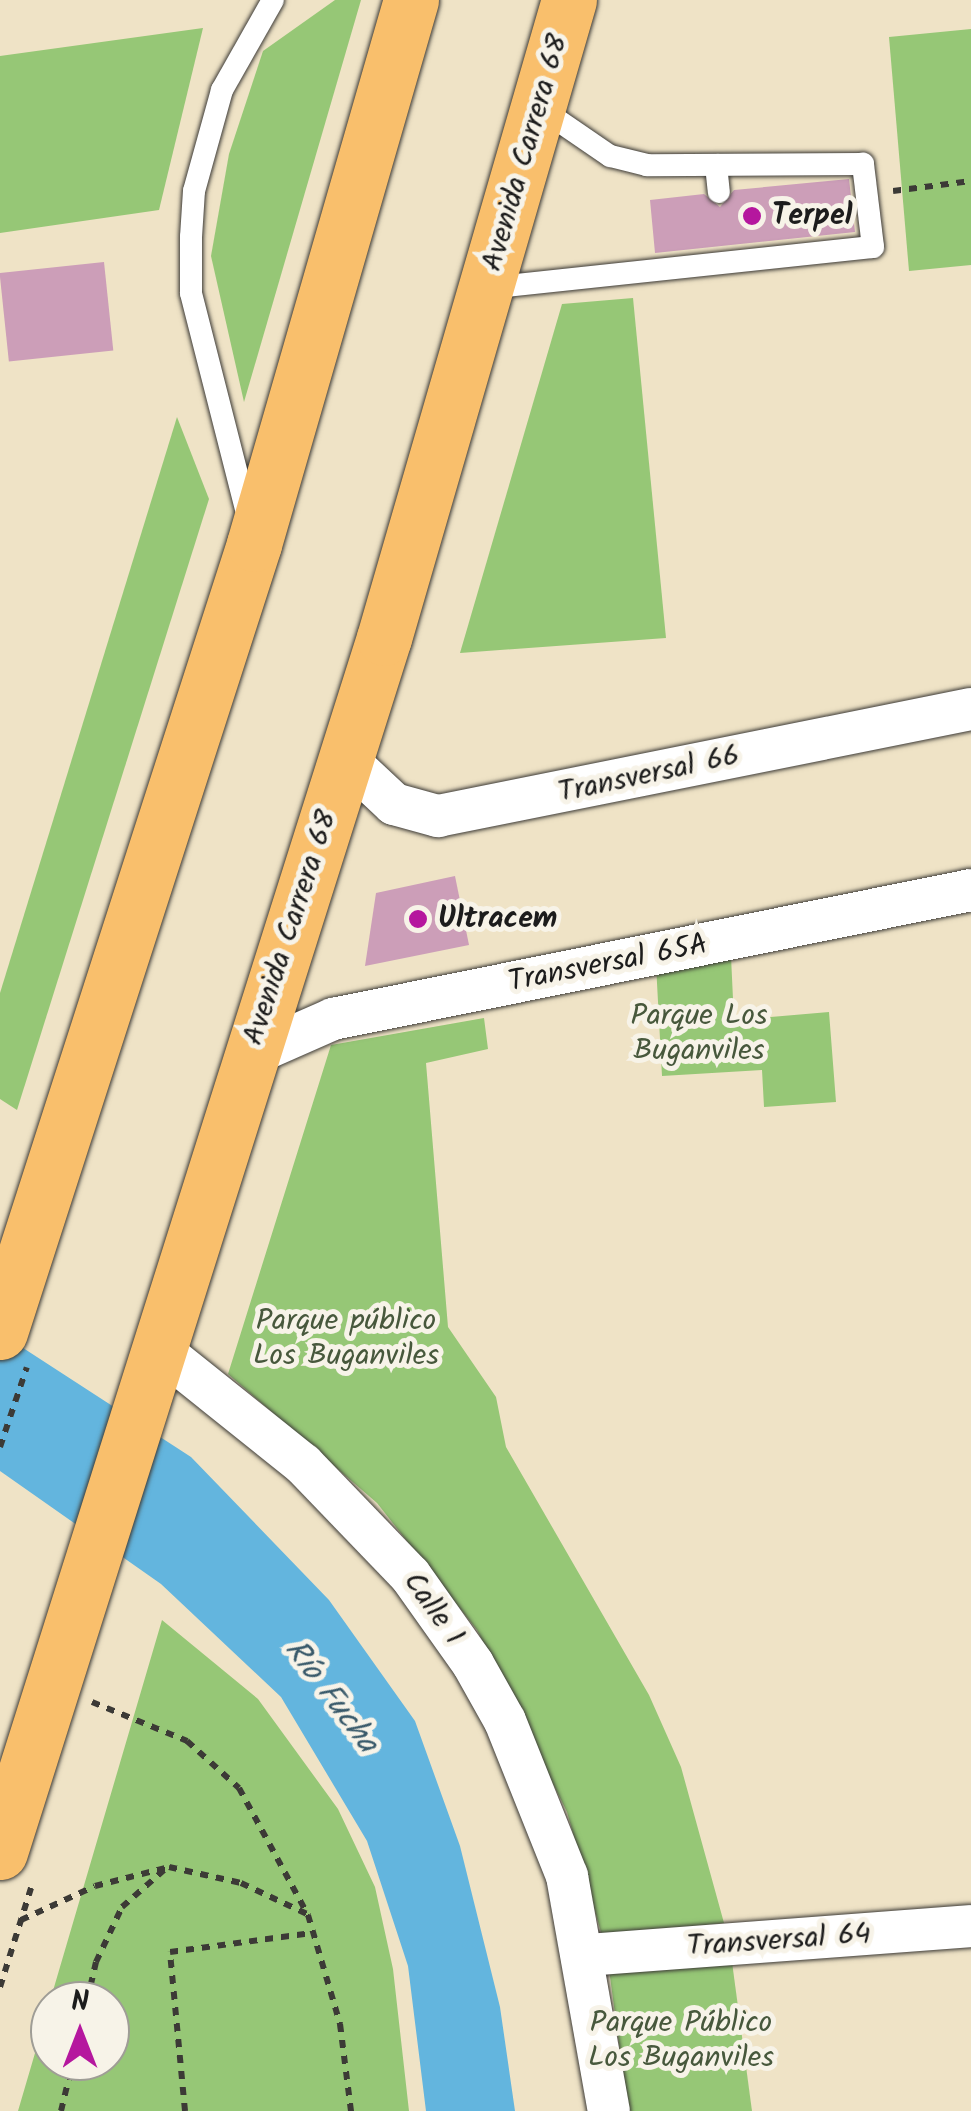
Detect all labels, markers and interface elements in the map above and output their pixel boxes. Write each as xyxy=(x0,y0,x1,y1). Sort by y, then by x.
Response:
street label: Avenida Carrera 68 xyxy=(475,30,577,276)
place label: Terpel xyxy=(772,198,853,234)
marker: Terpel xyxy=(741,205,763,227)
street label: Transversal 66 xyxy=(555,738,743,812)
street label: Avenida Carrera 68 xyxy=(236,806,346,1050)
place label: Ultracem xyxy=(438,901,557,937)
marker: Ultracem xyxy=(407,908,429,930)
street label: Transversal 65A xyxy=(505,927,711,1001)
park label: Parque Los Buganviles xyxy=(630,998,768,1068)
park label: Parque público Los Buganviles xyxy=(253,1303,439,1374)
street label: Calle 1 xyxy=(394,1565,472,1653)
water label: Río Fucha xyxy=(275,1633,385,1761)
street label: Transversal 64 xyxy=(686,1917,872,1965)
text: N xyxy=(71,1980,89,2025)
north arrow xyxy=(30,1981,130,2081)
park label: Parque Público Los Buganviles xyxy=(588,2005,774,2076)

